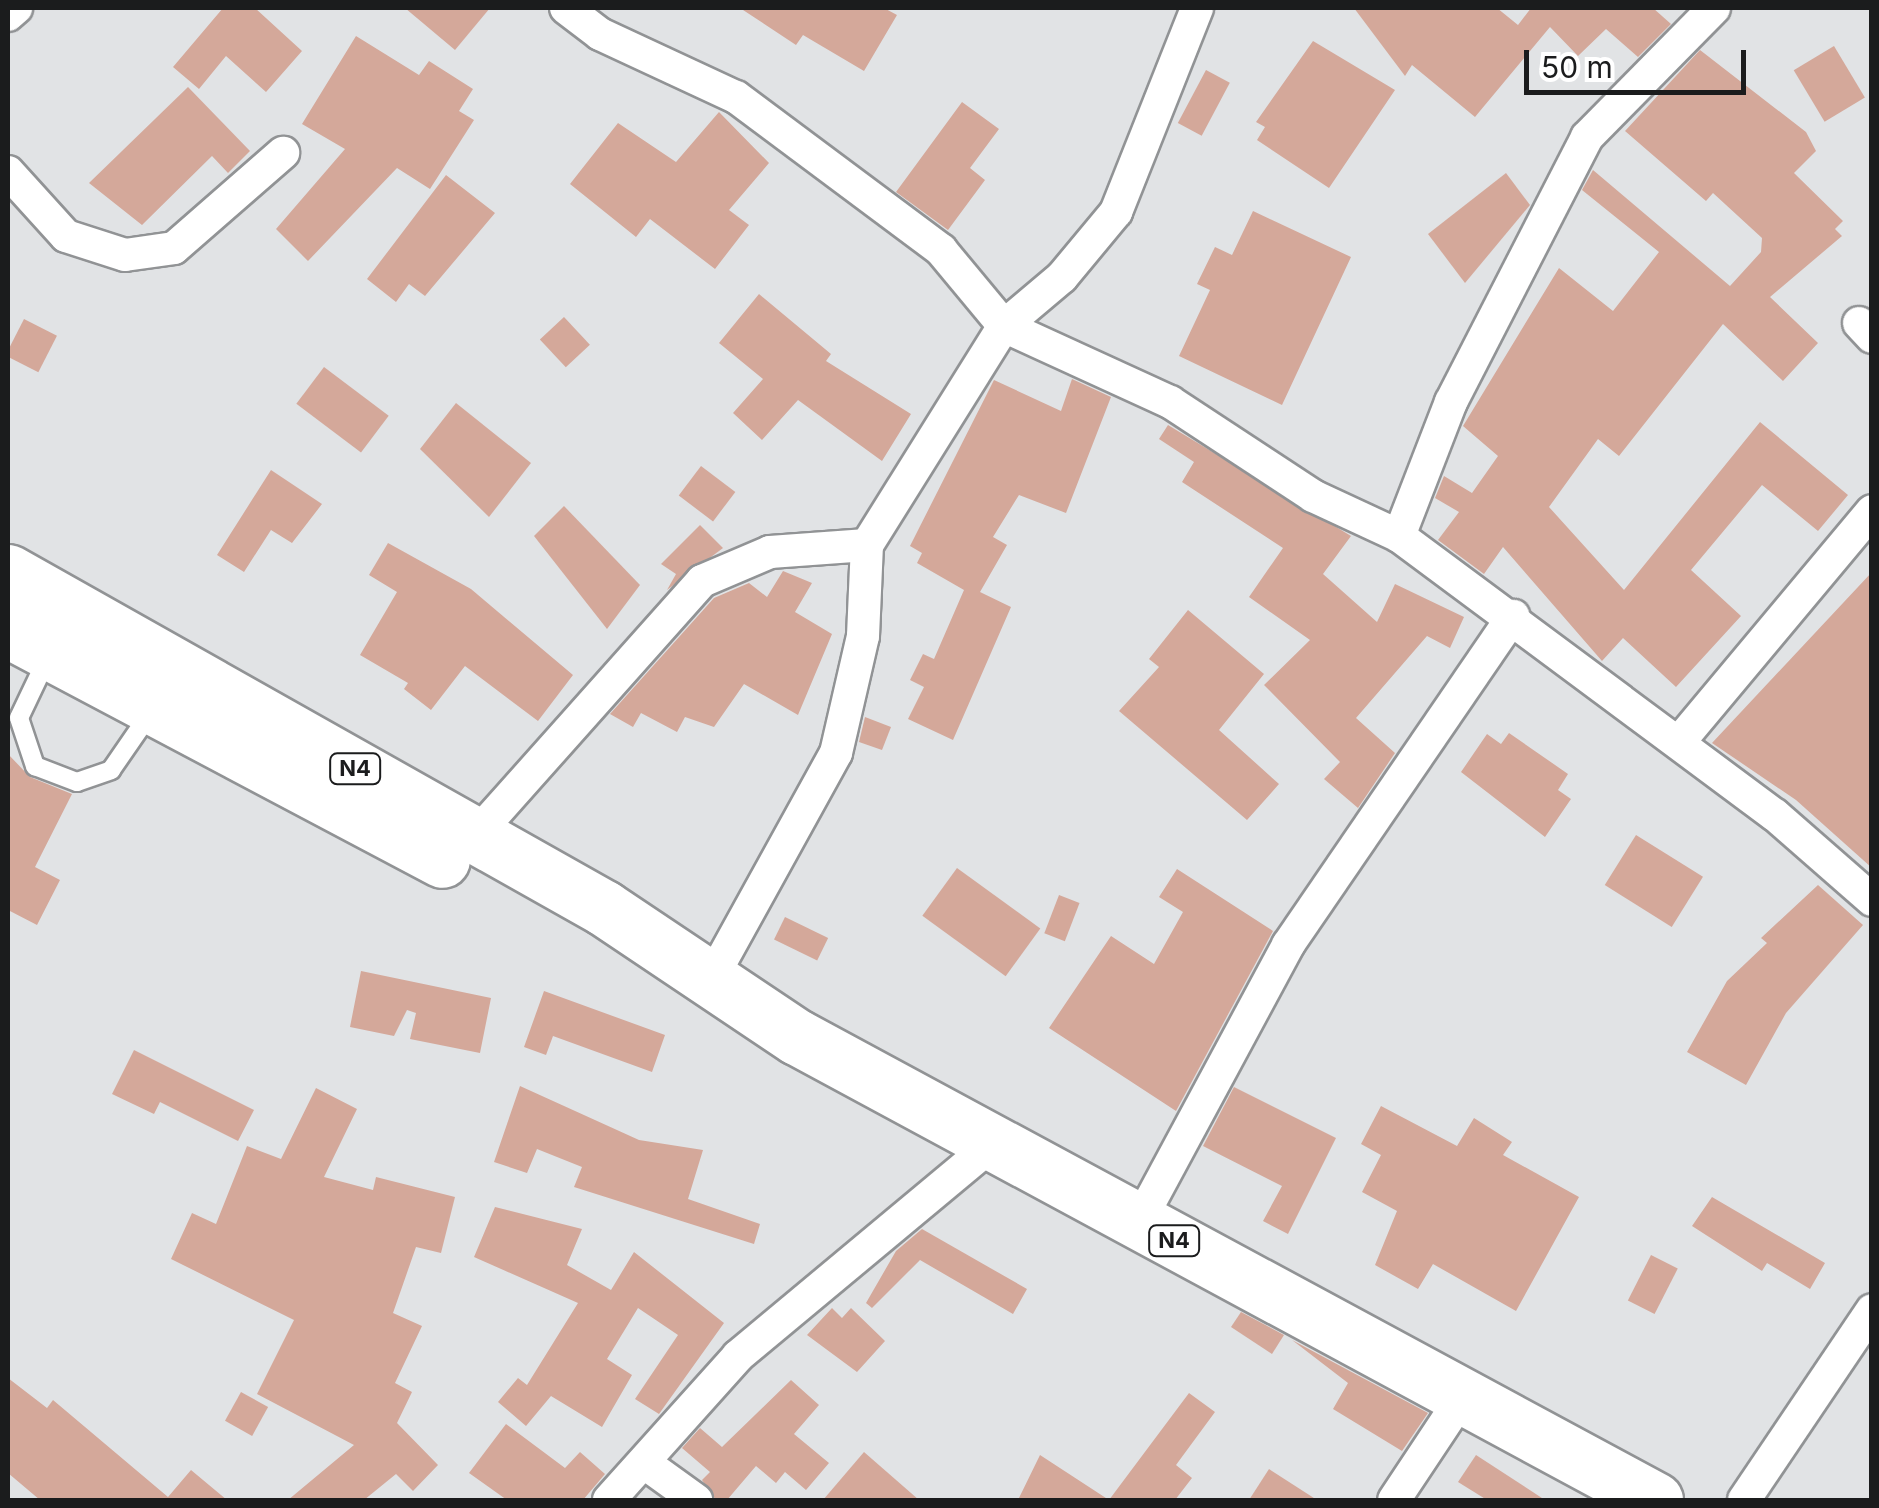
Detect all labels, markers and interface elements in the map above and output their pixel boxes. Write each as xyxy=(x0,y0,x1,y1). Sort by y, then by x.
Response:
scale bar xyxy=(1529,30,1752,92)
text: 50 m xyxy=(1541,49,1613,85)
road number: N4 xyxy=(328,752,382,786)
road number: N4 xyxy=(1146,1224,1202,1258)

